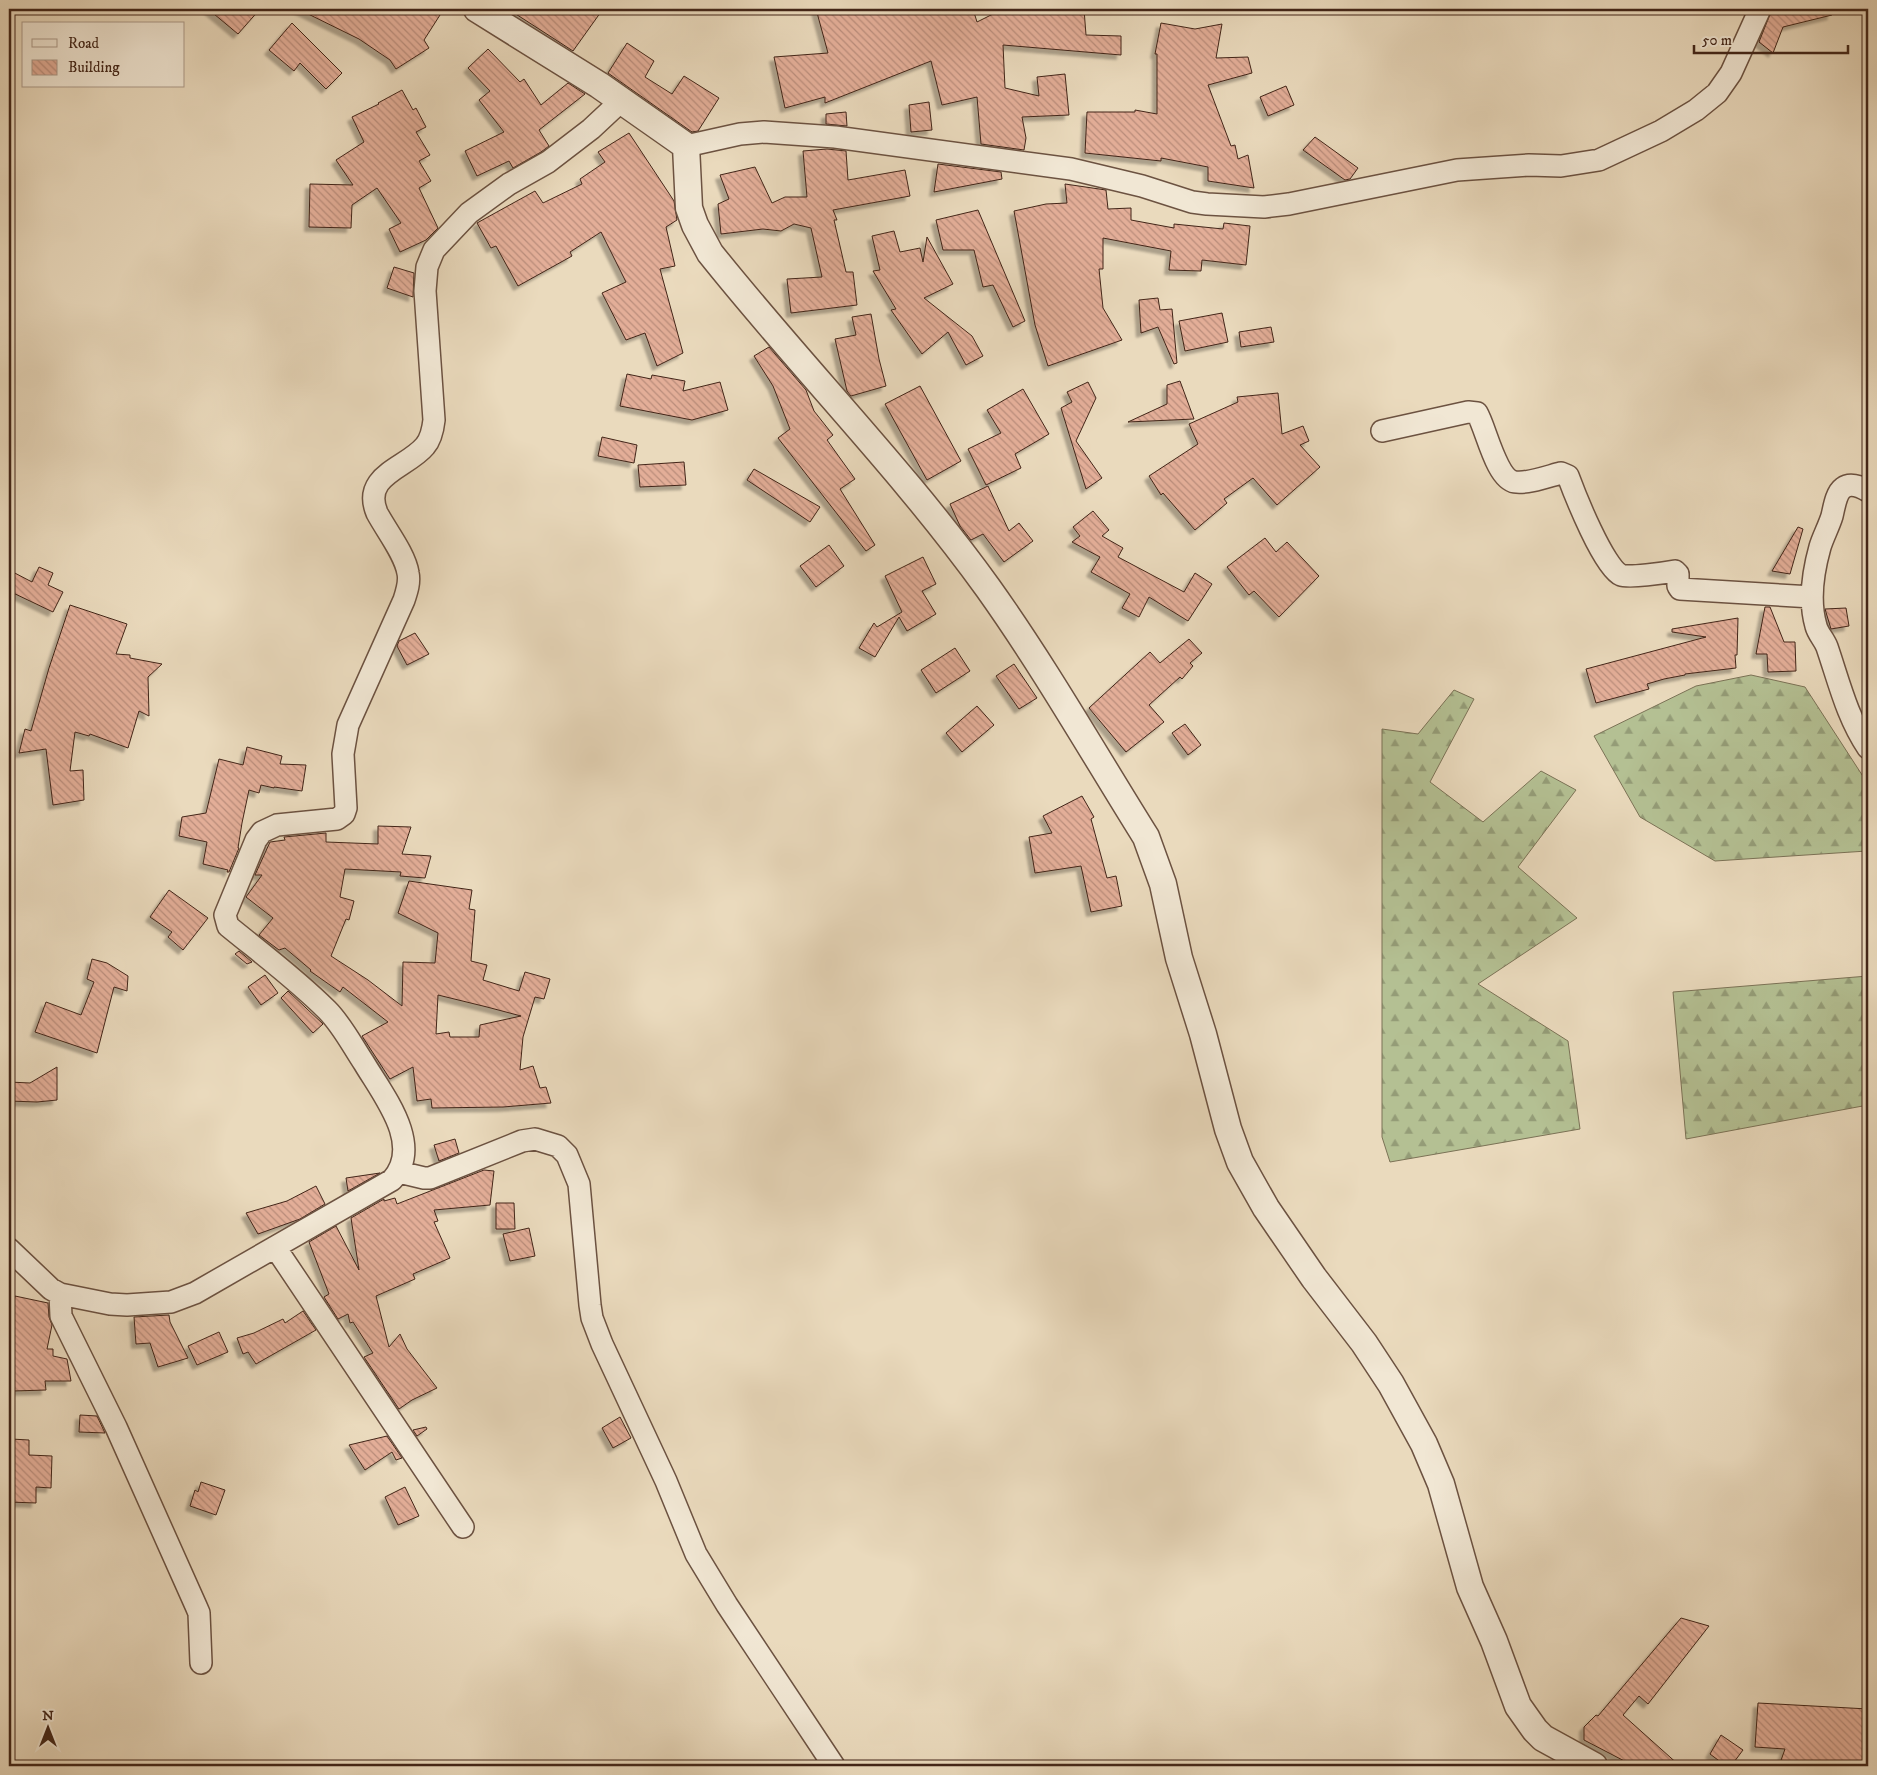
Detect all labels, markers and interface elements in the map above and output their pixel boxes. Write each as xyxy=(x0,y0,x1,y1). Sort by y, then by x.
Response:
legend xyxy=(22,22,185,88)
scale bar xyxy=(1694,22,1848,54)
text: 50 m xyxy=(1702,31,1732,50)
text: Road xyxy=(68,34,100,53)
text: Building xyxy=(68,58,120,77)
north arrow xyxy=(22,1702,72,1752)
text: N xyxy=(42,1707,54,1725)

